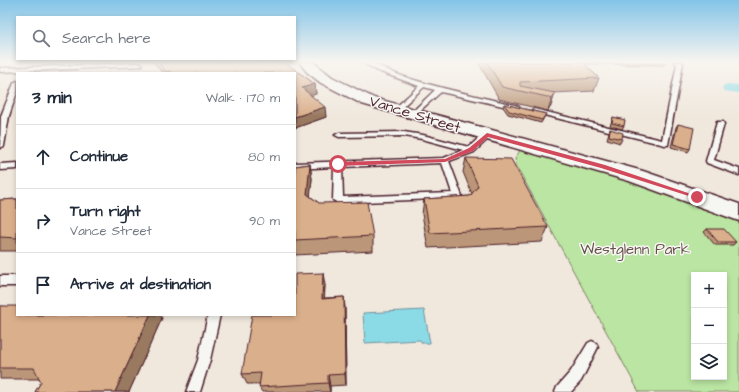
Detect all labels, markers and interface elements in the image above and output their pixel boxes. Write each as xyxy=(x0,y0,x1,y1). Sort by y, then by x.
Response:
search box xyxy=(16,16,296,60)
icon: search xyxy=(30,27,52,49)
text: Search here xyxy=(62,28,151,49)
text: 3 min xyxy=(32,86,72,110)
text: Walk · 170 m xyxy=(206,89,280,107)
street label: Vance Street xyxy=(367,91,463,138)
icon: ahead xyxy=(32,146,54,168)
text: Continue xyxy=(70,146,128,167)
text: 80 m xyxy=(248,148,280,166)
route start xyxy=(329,155,347,173)
route end xyxy=(688,188,706,206)
text: Turn right xyxy=(70,201,141,222)
icon: right xyxy=(32,210,54,232)
text: 90 m xyxy=(249,212,280,230)
text: Vance Street xyxy=(70,222,152,240)
park label: Westglenn Park xyxy=(580,239,690,261)
map controls xyxy=(691,272,727,380)
button: + xyxy=(691,272,727,308)
icon: arrive xyxy=(32,274,54,296)
text: Arrive at destination xyxy=(70,274,211,295)
button: − xyxy=(691,308,727,344)
button: layers xyxy=(691,344,727,380)

